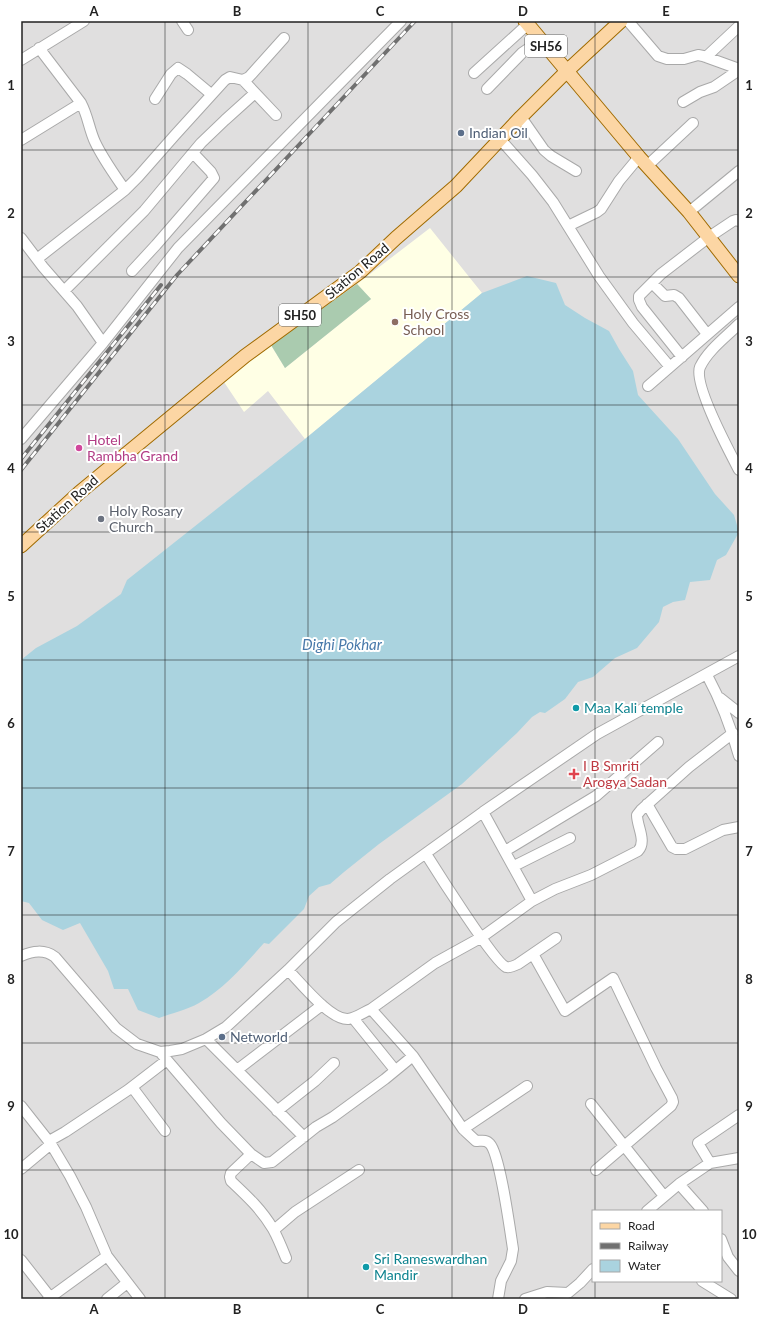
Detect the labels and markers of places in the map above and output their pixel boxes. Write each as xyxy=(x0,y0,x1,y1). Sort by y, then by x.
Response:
place label: Indian Oil xyxy=(469,124,528,141)
marker: Indian Oil xyxy=(456,128,466,138)
place label: Holy Cross School xyxy=(403,305,469,338)
marker: Holy Cross School xyxy=(390,317,400,327)
place label: Hotel Rambha Grand xyxy=(87,431,178,464)
marker: Hotel Rambha Grand xyxy=(74,443,84,453)
place label: Holy Rosary Church xyxy=(109,502,184,535)
marker: Holy Rosary Church xyxy=(96,514,106,524)
place label: Maa Kali temple xyxy=(584,699,683,716)
marker: Maa Kali temple xyxy=(571,703,581,713)
place label: I B Smriti Arogya Sadan xyxy=(583,757,667,790)
marker: I B Smriti Arogya Sadan xyxy=(568,768,580,780)
place label: Networld xyxy=(230,1028,288,1045)
marker: Networld xyxy=(217,1032,227,1042)
place label: Sri Rameswardhan Mandir xyxy=(374,1250,487,1283)
marker: Sri Rameswardhan Mandir xyxy=(361,1262,371,1272)

